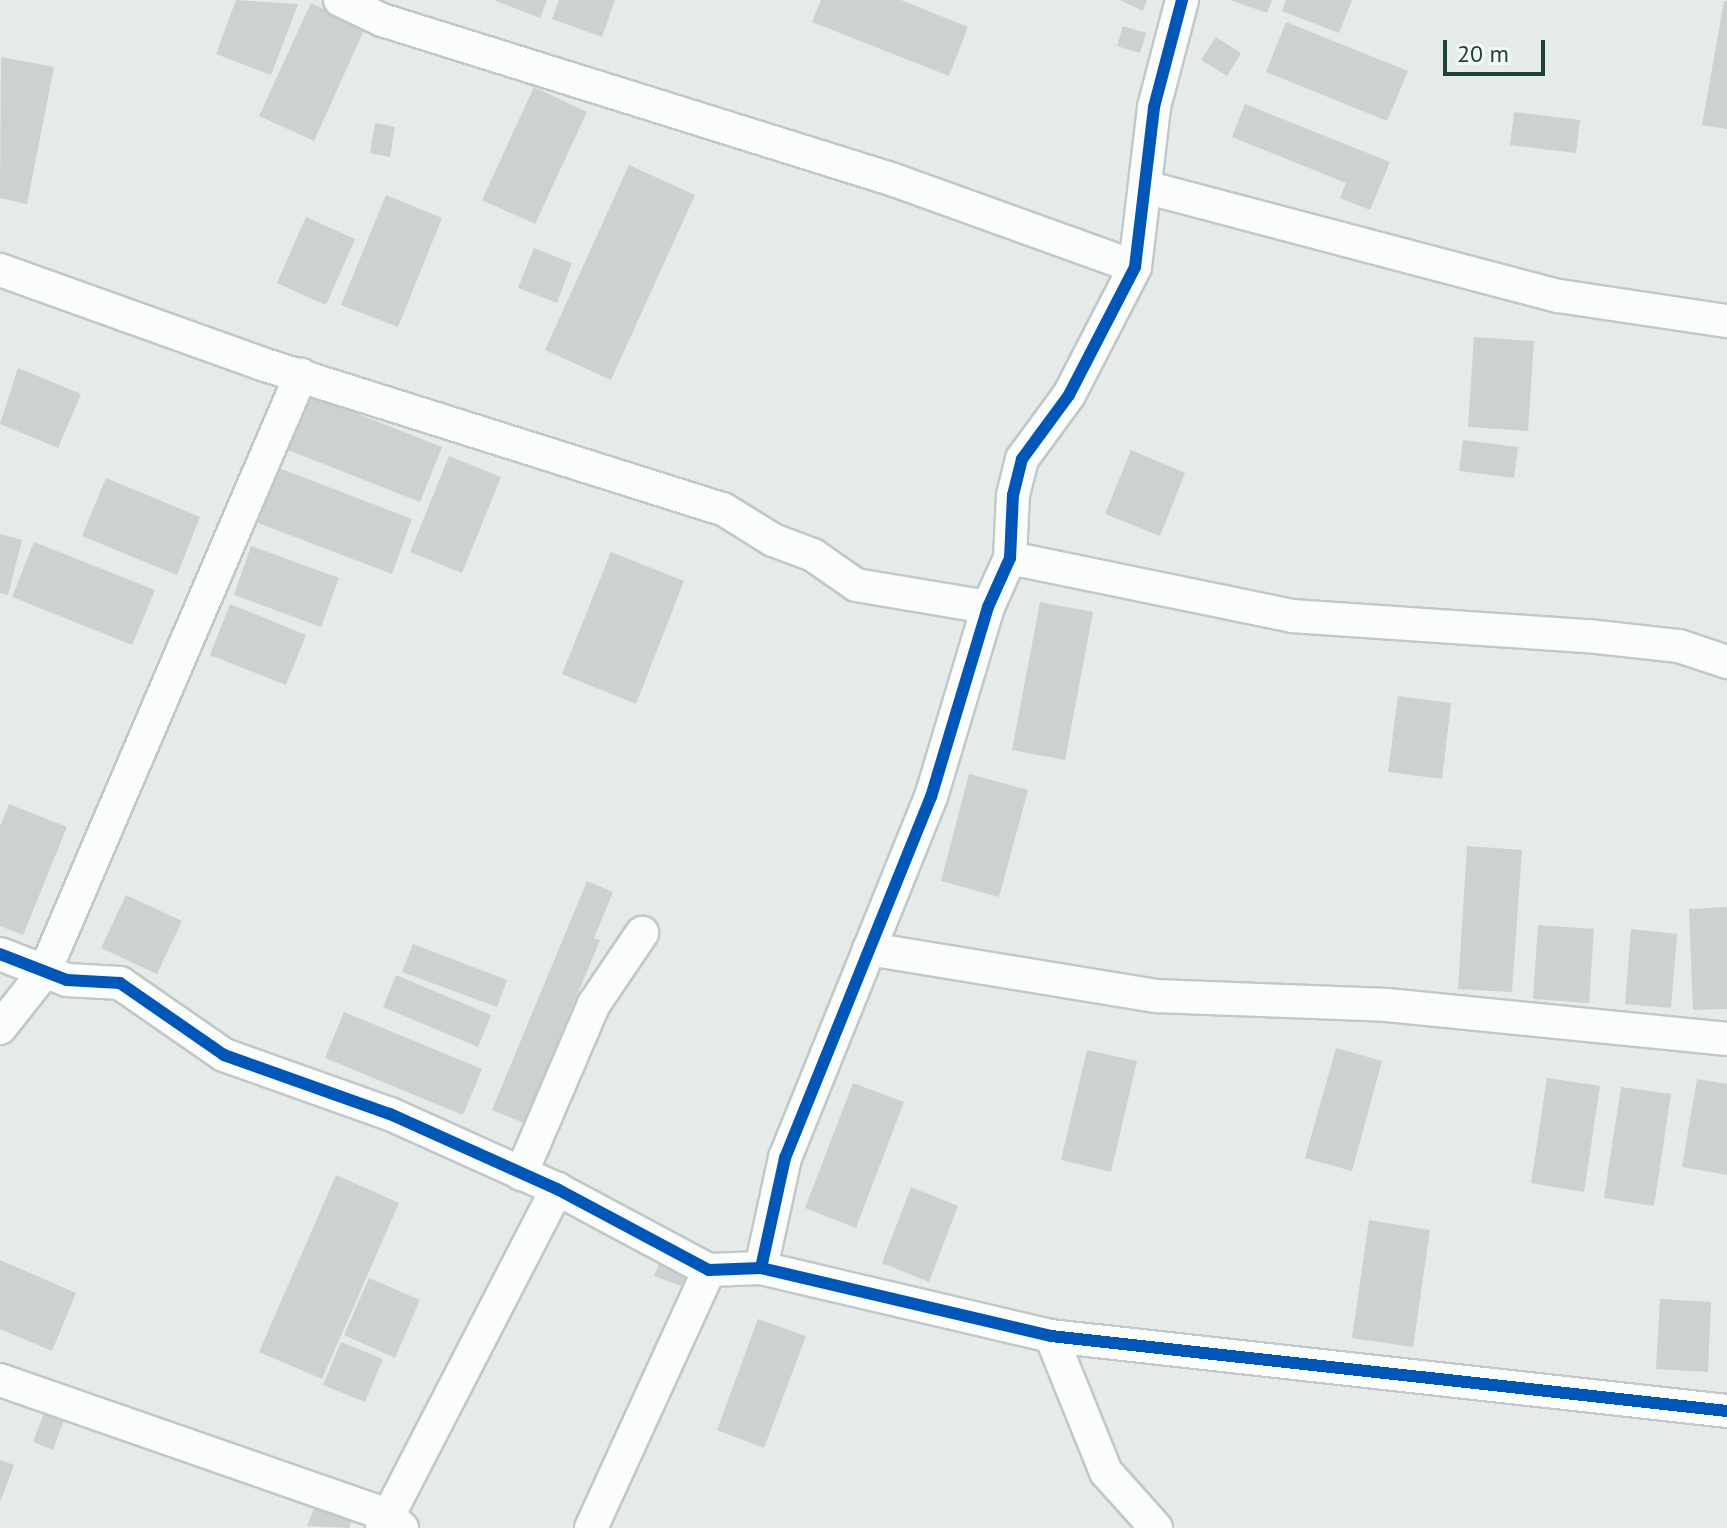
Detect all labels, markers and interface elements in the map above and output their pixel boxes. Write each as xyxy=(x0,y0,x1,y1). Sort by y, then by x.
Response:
scale bar xyxy=(1447,24,1549,74)
text: 20 m xyxy=(1457,38,1509,69)

